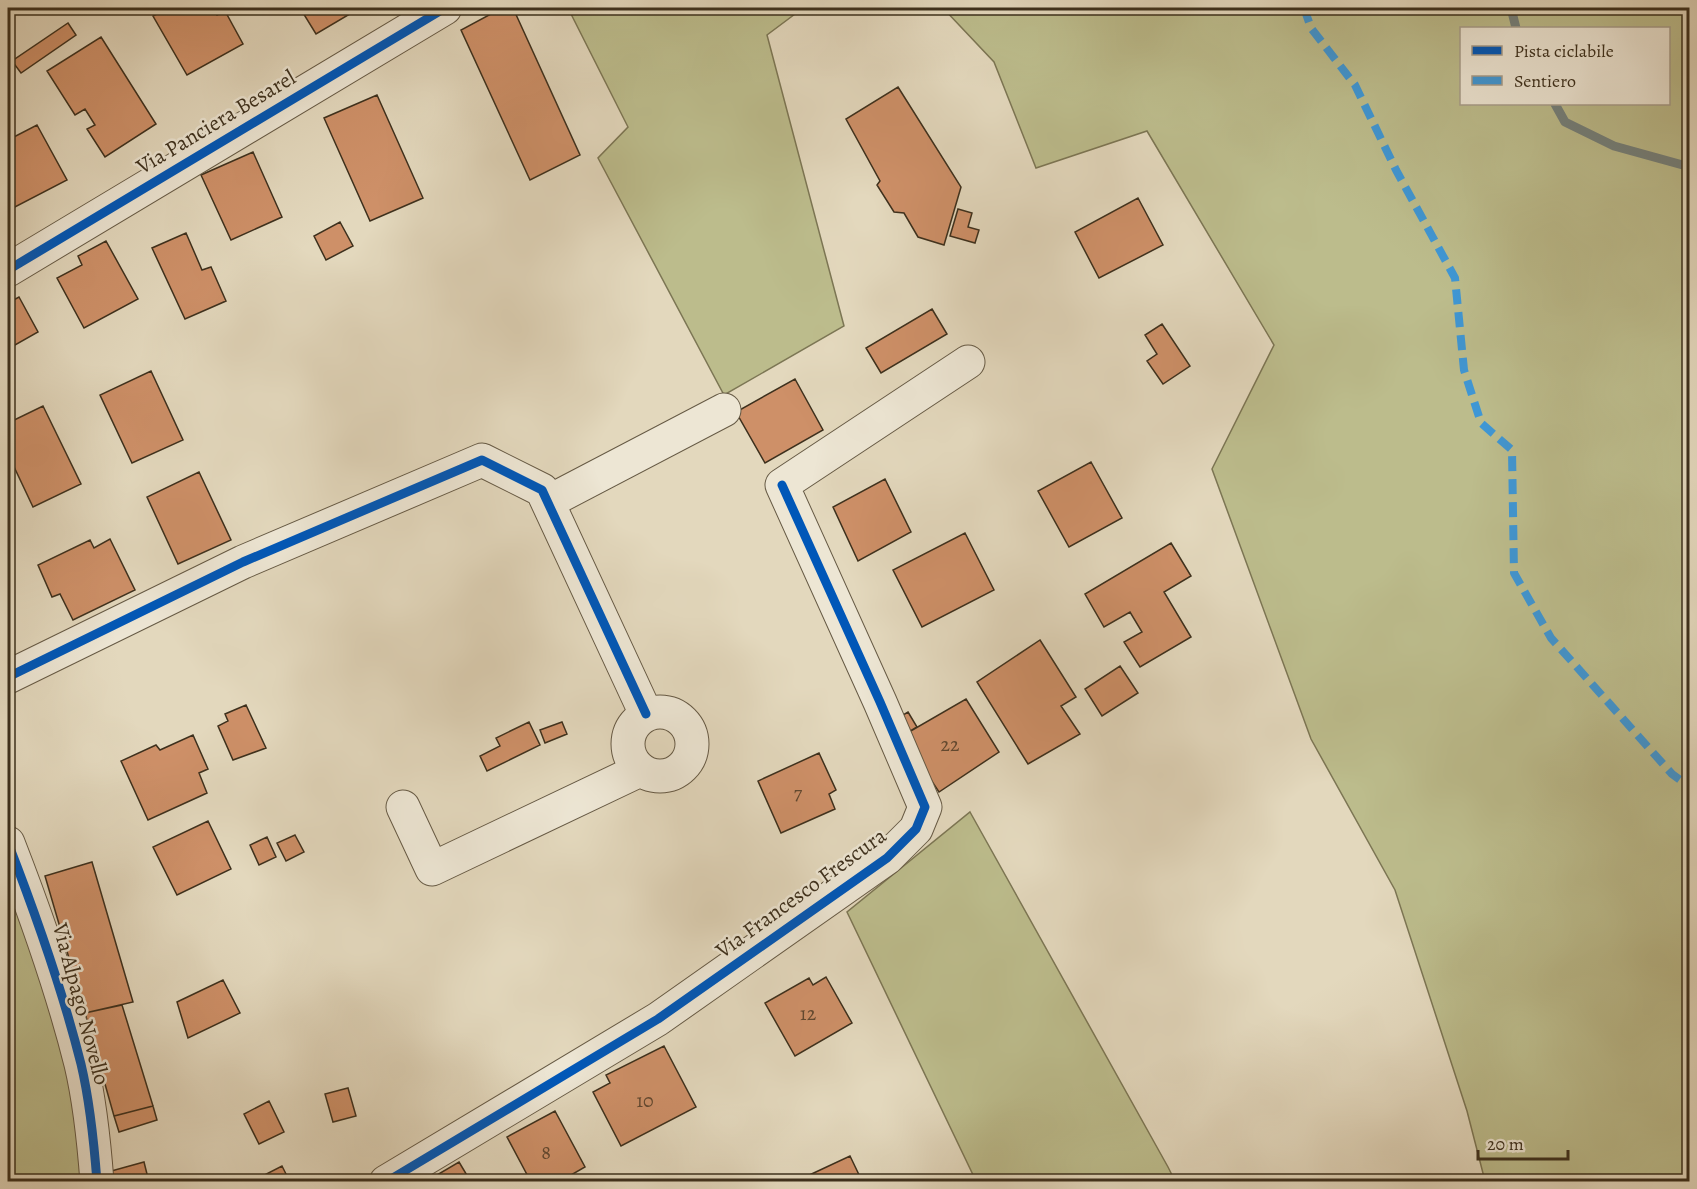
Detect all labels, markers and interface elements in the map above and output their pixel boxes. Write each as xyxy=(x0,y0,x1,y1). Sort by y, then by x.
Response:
legend xyxy=(1460,27,1670,105)
text: Pista ciclabile xyxy=(1514,39,1614,63)
street label: Via Panciera Besarel xyxy=(130,63,301,182)
text: Sentiero xyxy=(1514,69,1576,93)
house number: 22 xyxy=(941,731,960,758)
house number: 7 xyxy=(794,779,803,806)
street label: Via Francesco Frescura xyxy=(709,820,893,966)
street label: Via Alpago Novello xyxy=(45,919,117,1088)
house number: 12 xyxy=(800,1000,817,1027)
house number: 10 xyxy=(636,1087,654,1114)
scale bar xyxy=(1478,1123,1568,1161)
text: 20 m xyxy=(1487,1132,1524,1156)
house number: 8 xyxy=(541,1139,551,1166)

